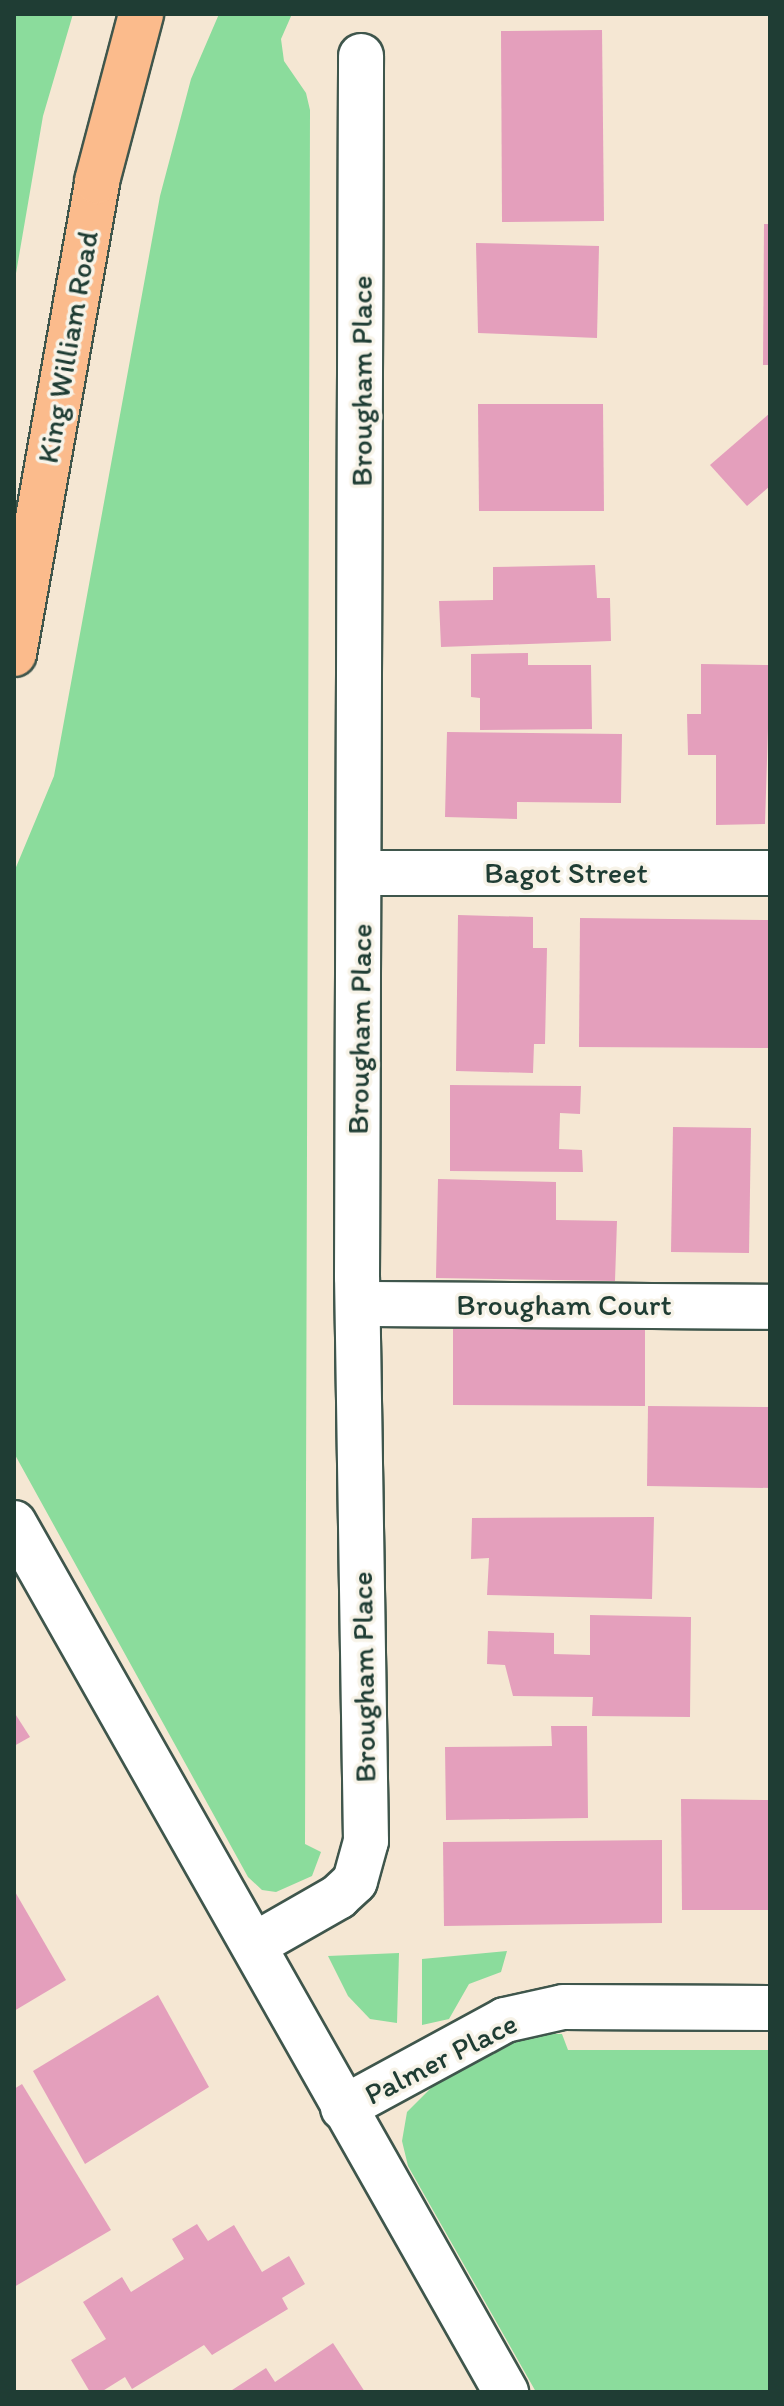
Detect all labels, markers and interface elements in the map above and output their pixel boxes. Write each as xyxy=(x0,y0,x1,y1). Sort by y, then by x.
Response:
street label: King William Road xyxy=(30,228,106,466)
street label: Brougham Place xyxy=(344,276,380,486)
street label: Bagot Street xyxy=(485,855,647,891)
street label: Brougham Place xyxy=(340,923,380,1135)
street label: Brougham Court xyxy=(456,1287,672,1323)
street label: Brougham Place xyxy=(344,1571,384,1783)
street label: Palmer Place xyxy=(359,2005,523,2113)

